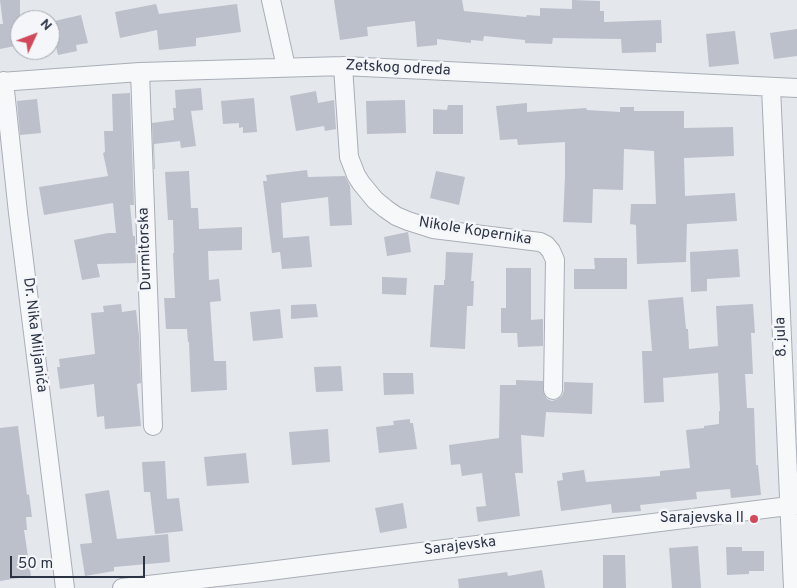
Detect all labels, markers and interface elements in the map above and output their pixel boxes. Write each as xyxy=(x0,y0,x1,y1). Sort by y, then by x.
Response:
north arrow xyxy=(10,10,60,60)
text: N xyxy=(36,16,55,35)
street label: Zetskog odreda xyxy=(345,57,451,81)
street label: Durmitorska xyxy=(136,207,156,291)
street label: Nikole Kopernika xyxy=(417,214,533,250)
street label: Dr. Nika Miljanića xyxy=(18,277,50,393)
street label: 8. jula xyxy=(772,317,792,357)
place label: Sarajevska II xyxy=(660,510,744,528)
marker: Sarajevska II xyxy=(748,513,760,525)
street label: Sarajevska xyxy=(423,534,497,560)
scale bar xyxy=(12,546,148,578)
text: 50 m xyxy=(18,555,53,574)

